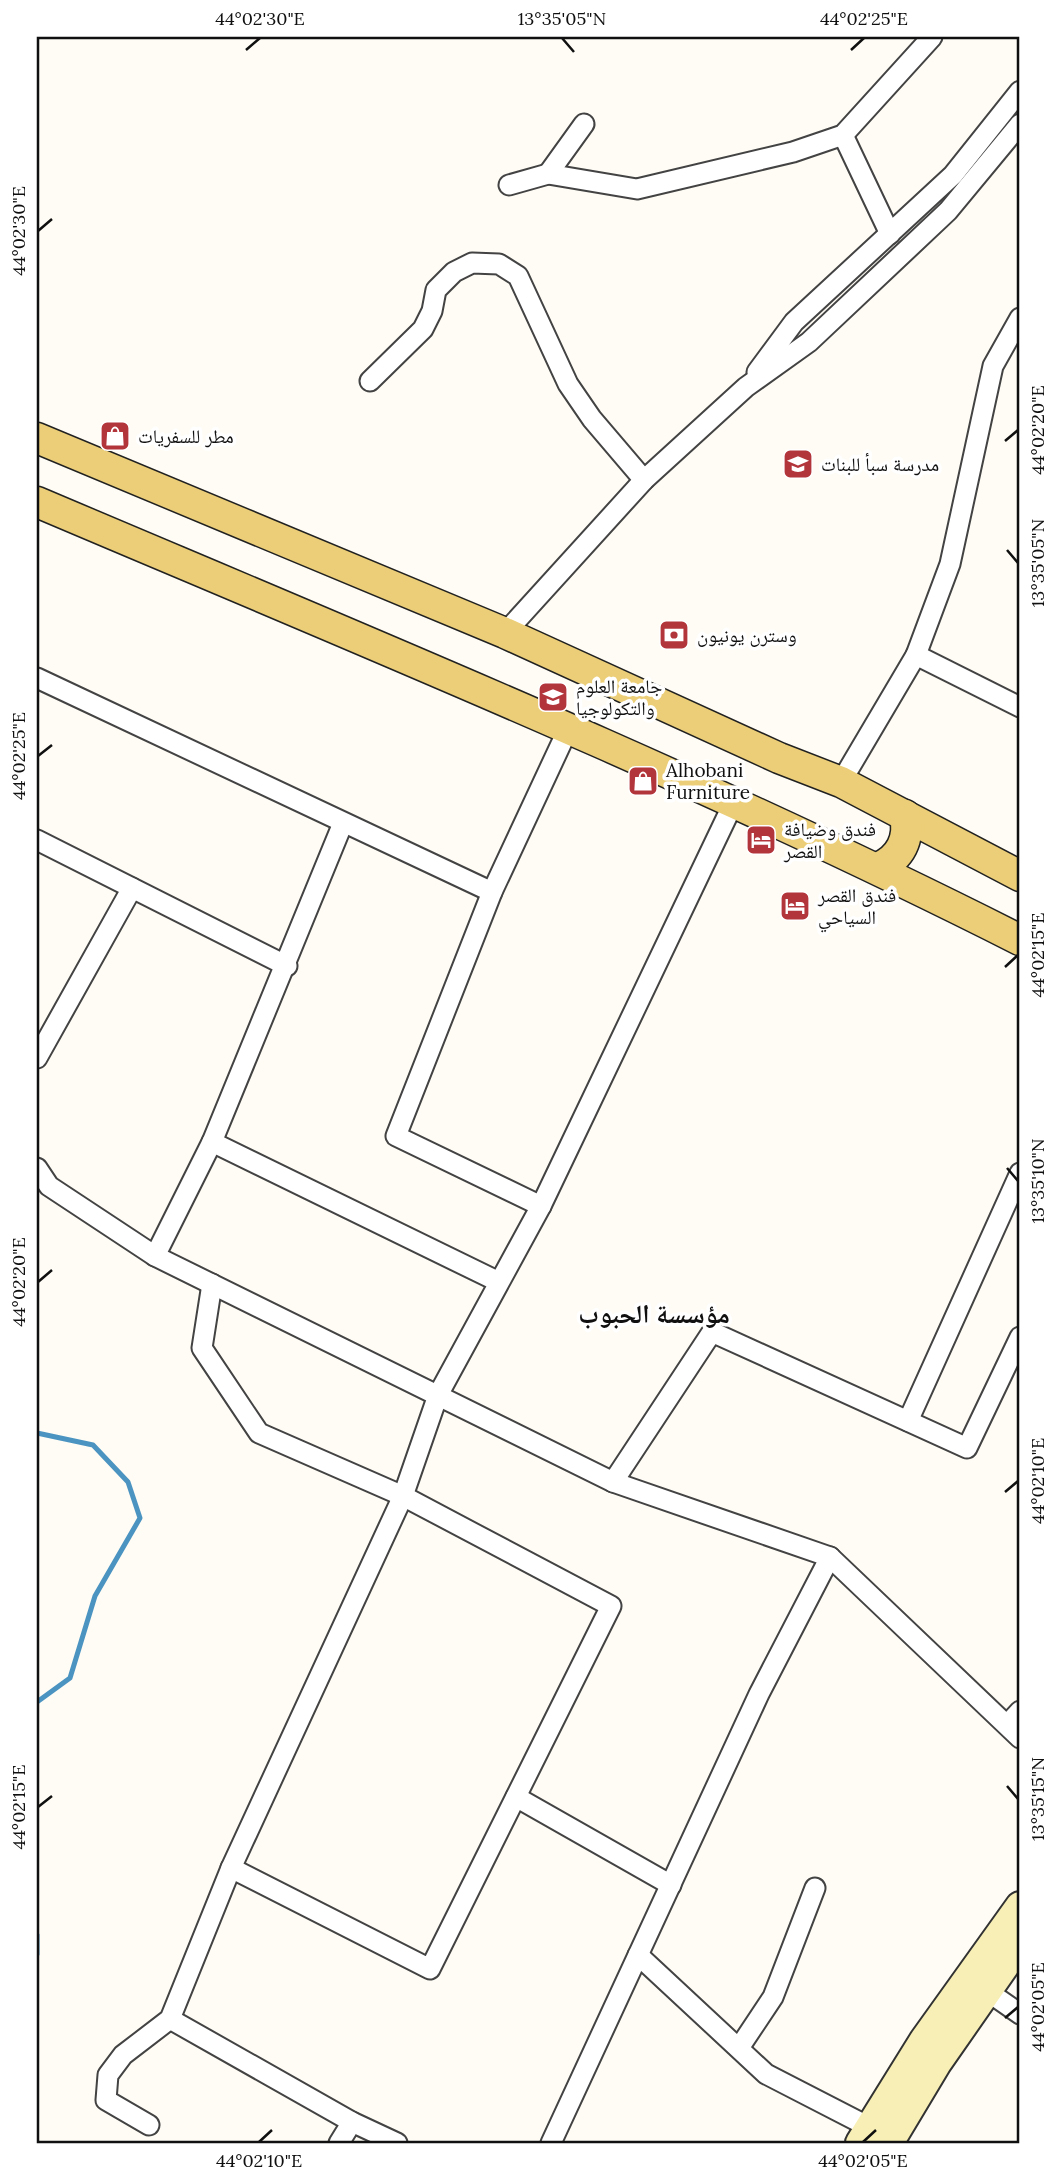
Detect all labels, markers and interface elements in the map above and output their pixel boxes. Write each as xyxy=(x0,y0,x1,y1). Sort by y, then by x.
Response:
text: 44°02'30"E xyxy=(215,7,305,30)
text: 13°35'05"N xyxy=(518,7,606,30)
text: 44°02'25"E xyxy=(820,7,908,30)
text: 44°02'30"E xyxy=(7,186,30,276)
text: 44°02'20"E xyxy=(1026,385,1049,475)
shop icon: مطر للسفريات xyxy=(98,419,132,453)
place label: مطر للسفريات xyxy=(138,424,234,448)
school or university icon: مدرسة سبأ للبنات xyxy=(781,447,815,481)
place label: مدرسة سبأ للبنات xyxy=(821,452,939,476)
text: 13°35'05"N xyxy=(1026,519,1049,607)
bank icon: وسترن يونيون xyxy=(657,618,691,652)
place label: وسترن يونيون xyxy=(697,623,797,647)
place label: جامعة العلوم والتكولوجيا xyxy=(576,674,662,720)
school or university icon: جامعة العلوم والتكولوجيا xyxy=(536,680,570,714)
text: 44°02'25"E xyxy=(7,712,30,800)
place label: Alhobani Furniture xyxy=(665,758,750,804)
shop icon: Alhobani Furniture xyxy=(626,764,660,798)
place label: فندق وضيافة القصر xyxy=(783,817,876,863)
hotel icon: فندق وضيافة القصر xyxy=(744,823,778,857)
place label: فندق القصر السياحي xyxy=(817,883,896,933)
hotel icon: فندق القصر السياحي xyxy=(778,889,812,923)
text: 44°02'15"E xyxy=(1026,913,1049,997)
text: 13°35'10"N xyxy=(1026,1138,1049,1224)
text: 44°02'20"E xyxy=(7,1237,30,1327)
district label: مؤسسة الحبوب xyxy=(578,1297,730,1330)
text: 44°02'10"E xyxy=(1026,1438,1049,1524)
text: 13°35'15"N xyxy=(1026,1757,1049,1841)
text: 44°02'15"E xyxy=(7,1765,30,1849)
text: 44°02'05"E xyxy=(1026,1962,1049,2052)
text: 44°02'10"E xyxy=(216,2149,302,2172)
text: 44°02'05"E xyxy=(818,2149,908,2172)

